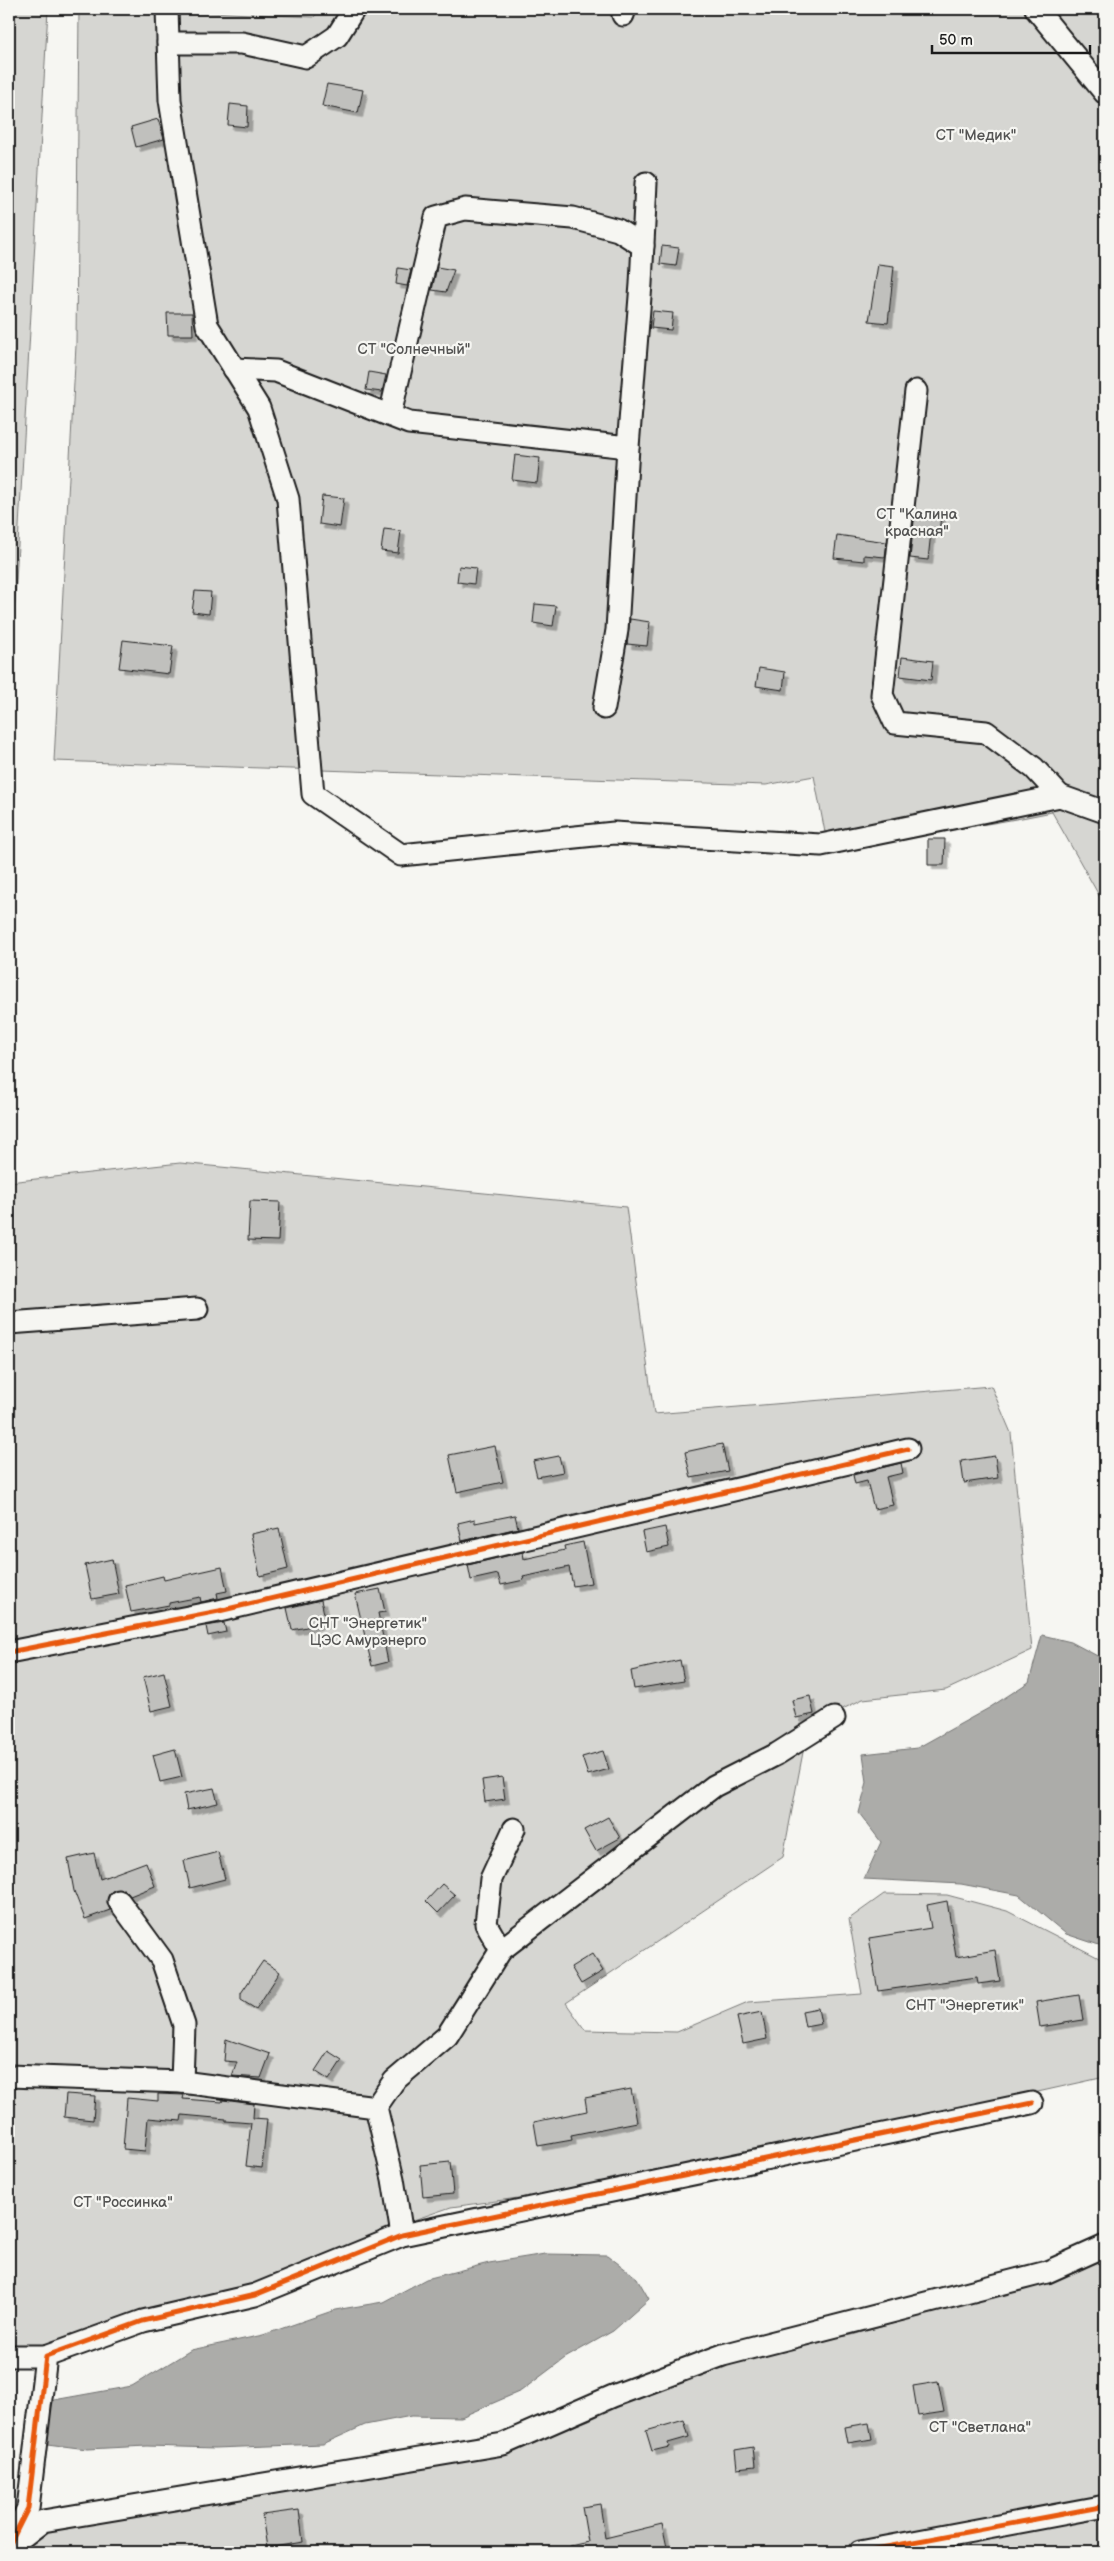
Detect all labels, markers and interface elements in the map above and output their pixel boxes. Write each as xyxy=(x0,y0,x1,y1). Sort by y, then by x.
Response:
scale bar xyxy=(932,22,1089,54)
text: 50 m xyxy=(939,31,973,50)
park label: СТ "Медик" xyxy=(936,126,1016,145)
park label: СТ "Солнечный" xyxy=(358,340,470,359)
park label: СТ "Калина красная" xyxy=(876,505,958,541)
park label: СНТ "Энергетик" ЦЭС Амурэнерго xyxy=(309,1614,427,1650)
park label: СНТ "Энергетик" xyxy=(906,1996,1024,2015)
park label: СТ "Россинка" xyxy=(73,2193,173,2212)
park label: СТ "Светлана" xyxy=(929,2418,1031,2437)

